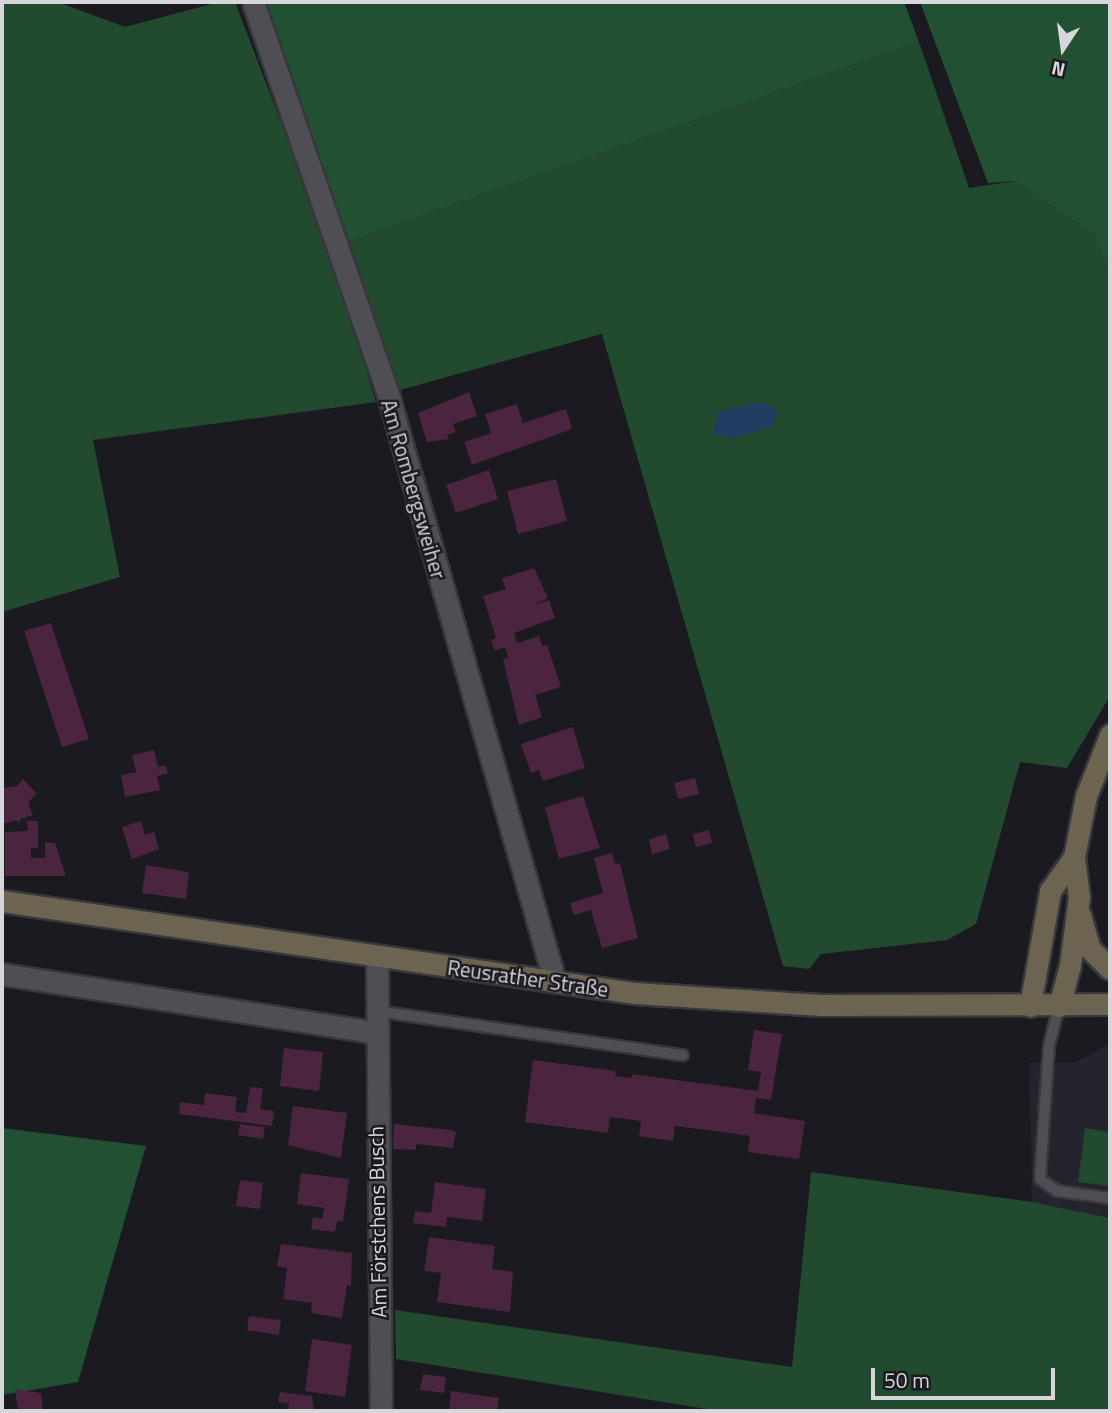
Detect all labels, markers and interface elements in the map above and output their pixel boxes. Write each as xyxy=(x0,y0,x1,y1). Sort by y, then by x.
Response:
north arrow xyxy=(1028,14,1098,84)
text: N xyxy=(1048,54,1068,86)
street label: Am Rombergsweiher xyxy=(376,396,452,582)
street label: Reusrather Straße xyxy=(446,954,610,1002)
street label: Am Förstchens Busch xyxy=(363,1126,391,1318)
scale bar xyxy=(874,1354,1058,1398)
text: 50 m xyxy=(884,1364,930,1396)

